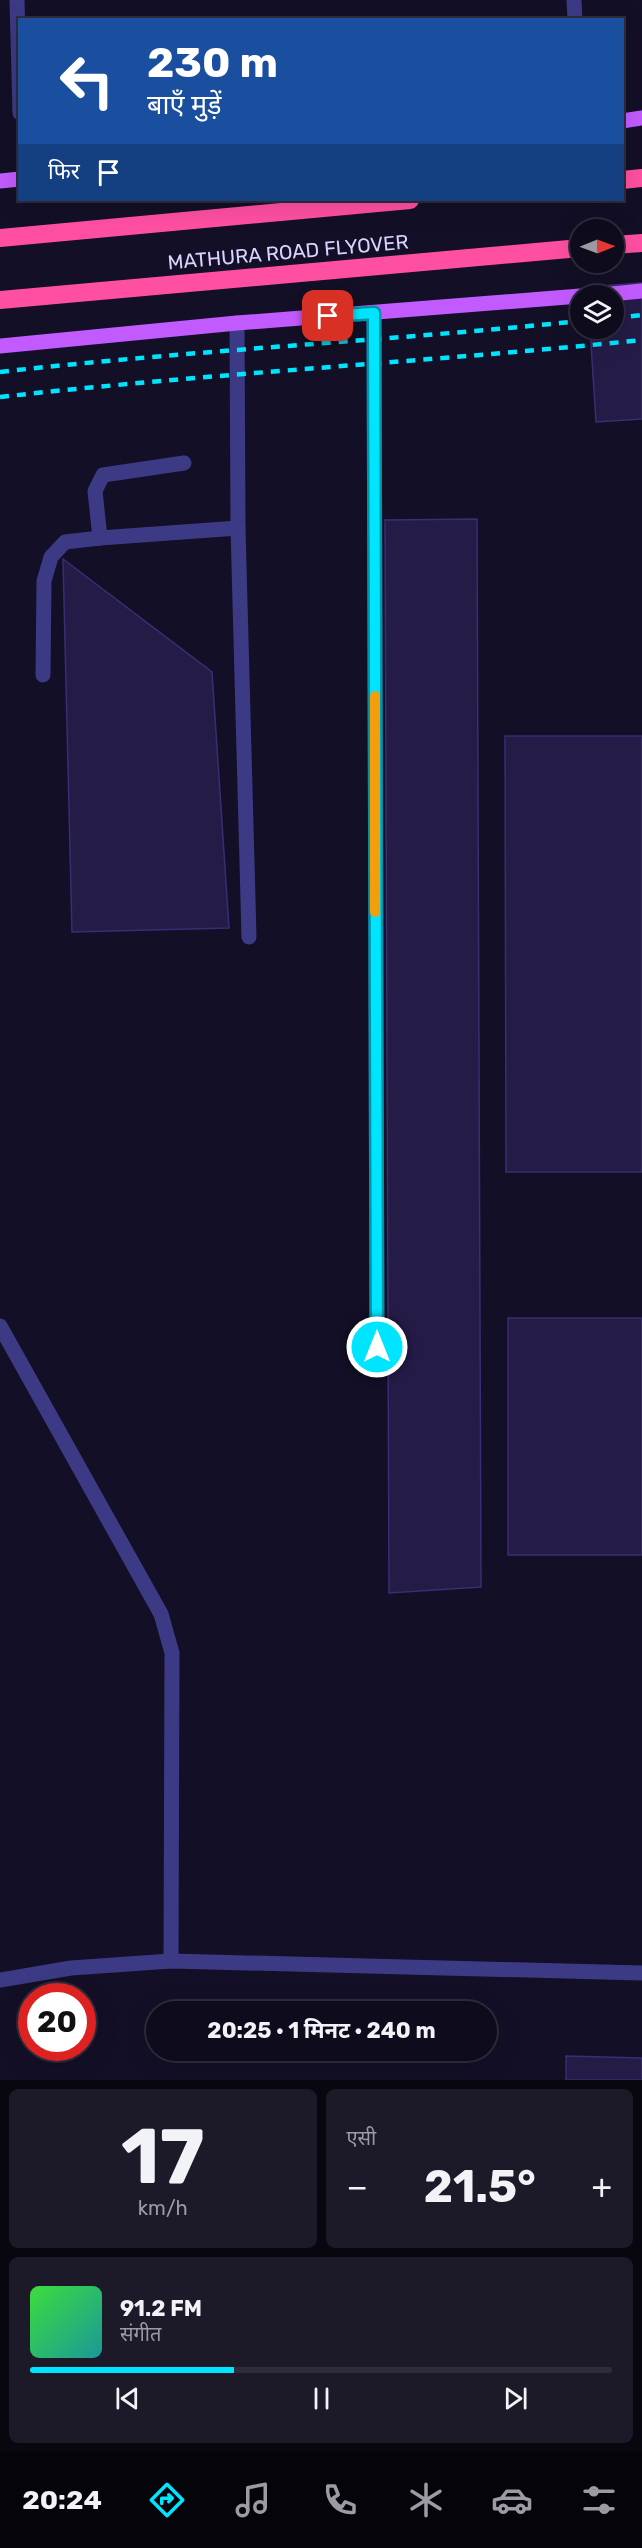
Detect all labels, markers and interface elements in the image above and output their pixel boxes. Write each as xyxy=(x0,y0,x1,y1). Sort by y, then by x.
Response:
text: 230 m xyxy=(147,38,278,88)
icon: left xyxy=(48,42,126,120)
text: बाएँ मुड़ें xyxy=(147,89,222,121)
icon: arrive xyxy=(92,156,125,189)
text: फिर xyxy=(48,158,80,185)
north arrow xyxy=(570,219,624,273)
map controls xyxy=(570,219,624,339)
street label: MATHURA ROAD FLYOVER xyxy=(167,230,409,274)
button: layers xyxy=(570,285,624,339)
pin xyxy=(302,290,353,341)
icon: arrive xyxy=(311,299,344,332)
position arrow xyxy=(345,1315,409,1379)
speed limit sign: 20 xyxy=(18,1983,96,2061)
text: 20:25 · 1 मिनट · 240 m xyxy=(207,2017,436,2044)
text: 17 xyxy=(121,2110,204,2203)
text: एसी xyxy=(347,2126,376,2150)
text: 21.5° xyxy=(424,2160,536,2213)
text: − xyxy=(347,2167,368,2206)
text: + xyxy=(591,2167,612,2206)
text: km/h xyxy=(138,2196,188,2220)
text: 91.2 FM xyxy=(120,2295,202,2322)
text: संगीत xyxy=(120,2322,161,2346)
icon: previous xyxy=(111,2382,144,2415)
icon: pause xyxy=(305,2382,338,2415)
icon: next xyxy=(499,2382,532,2415)
icon: directions xyxy=(146,2479,188,2521)
icon: music xyxy=(232,2479,274,2521)
icon: phone xyxy=(319,2479,361,2521)
icon: climate xyxy=(405,2479,447,2521)
icon: car xyxy=(491,2479,533,2521)
icon: filters xyxy=(578,2479,620,2521)
text: 20:24 xyxy=(22,2484,102,2516)

